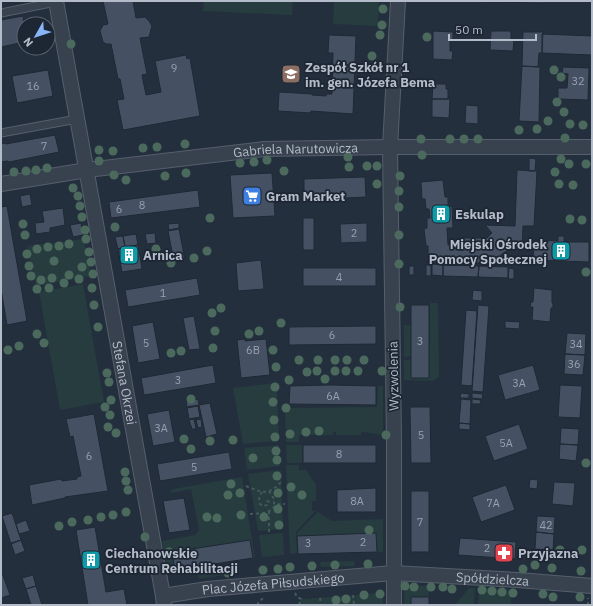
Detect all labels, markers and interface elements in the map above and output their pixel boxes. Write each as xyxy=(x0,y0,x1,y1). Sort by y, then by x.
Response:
north arrow xyxy=(16,16,56,56)
scale bar xyxy=(449,16,536,42)
text: 50 m xyxy=(455,22,483,37)
text: N xyxy=(20,35,36,50)
place label: Zespół Szkół nr 1 im. gen. Józefa Bema xyxy=(305,59,435,91)
house number: 9 xyxy=(171,61,177,75)
school or university icon: Zespół Szkół nr 1 im. gen. Józefa Bema xyxy=(280,63,302,85)
house number: 32 xyxy=(571,74,585,88)
house number: 16 xyxy=(26,79,40,93)
house number: 7 xyxy=(41,139,47,153)
street label: Gabriela Narutowicza xyxy=(232,140,358,162)
supermarket icon: Gram Market xyxy=(241,185,263,207)
place label: Gram Market xyxy=(266,188,345,205)
house number: 8 xyxy=(139,198,145,212)
house number: 6 xyxy=(116,202,122,216)
building icon: Eskulap xyxy=(430,203,452,225)
place label: Eskulap xyxy=(455,206,504,223)
house number: 2 xyxy=(351,226,357,240)
place label: Miejski Ośrodek Pomocy Społecznej xyxy=(429,236,547,268)
building icon: Miejski Ośrodek Pomocy Społecznej xyxy=(550,240,572,262)
building icon: Arnica xyxy=(118,244,140,266)
place label: Arnica xyxy=(143,247,183,264)
house number: 4 xyxy=(336,270,343,284)
house number: 1 xyxy=(160,286,167,300)
house number: 6 xyxy=(329,328,335,342)
house number: 3 xyxy=(417,334,423,348)
house number: 5 xyxy=(143,336,149,350)
house number: 34 xyxy=(569,337,583,351)
street label: Stefana Okrzei xyxy=(108,340,140,426)
street label: Wyzwolenia xyxy=(384,341,403,411)
house number: 6B xyxy=(246,343,260,357)
house number: 36 xyxy=(567,357,581,371)
house number: 3 xyxy=(175,373,181,387)
house number: 3A xyxy=(512,376,526,390)
house number: 6A xyxy=(326,389,340,403)
house number: 3A xyxy=(154,421,168,435)
house number: 5 xyxy=(418,428,424,442)
house number: 5A xyxy=(499,436,513,450)
house number: 8 xyxy=(336,447,342,461)
house number: 6 xyxy=(86,449,92,463)
house number: 5 xyxy=(191,460,197,474)
house number: 8A xyxy=(350,494,364,508)
house number: 7A xyxy=(486,496,500,510)
house number: 7 xyxy=(417,515,423,529)
house number: 42 xyxy=(539,518,553,532)
house number: 2 xyxy=(360,535,366,549)
house number: 3 xyxy=(305,536,311,550)
house number: 2 xyxy=(484,541,490,555)
pharmacy icon: Przyjazna xyxy=(493,542,515,564)
place label: Ciechanowskie Centrum Rehabilitacji xyxy=(105,545,238,577)
place label: Przyjazna xyxy=(518,545,578,562)
building icon: Ciechanowskie Centrum Rehabilitacji xyxy=(80,549,102,571)
street label: Plac Józefa Piłsudskiego xyxy=(201,569,345,599)
street label: Spółdzielcza xyxy=(456,569,530,590)

